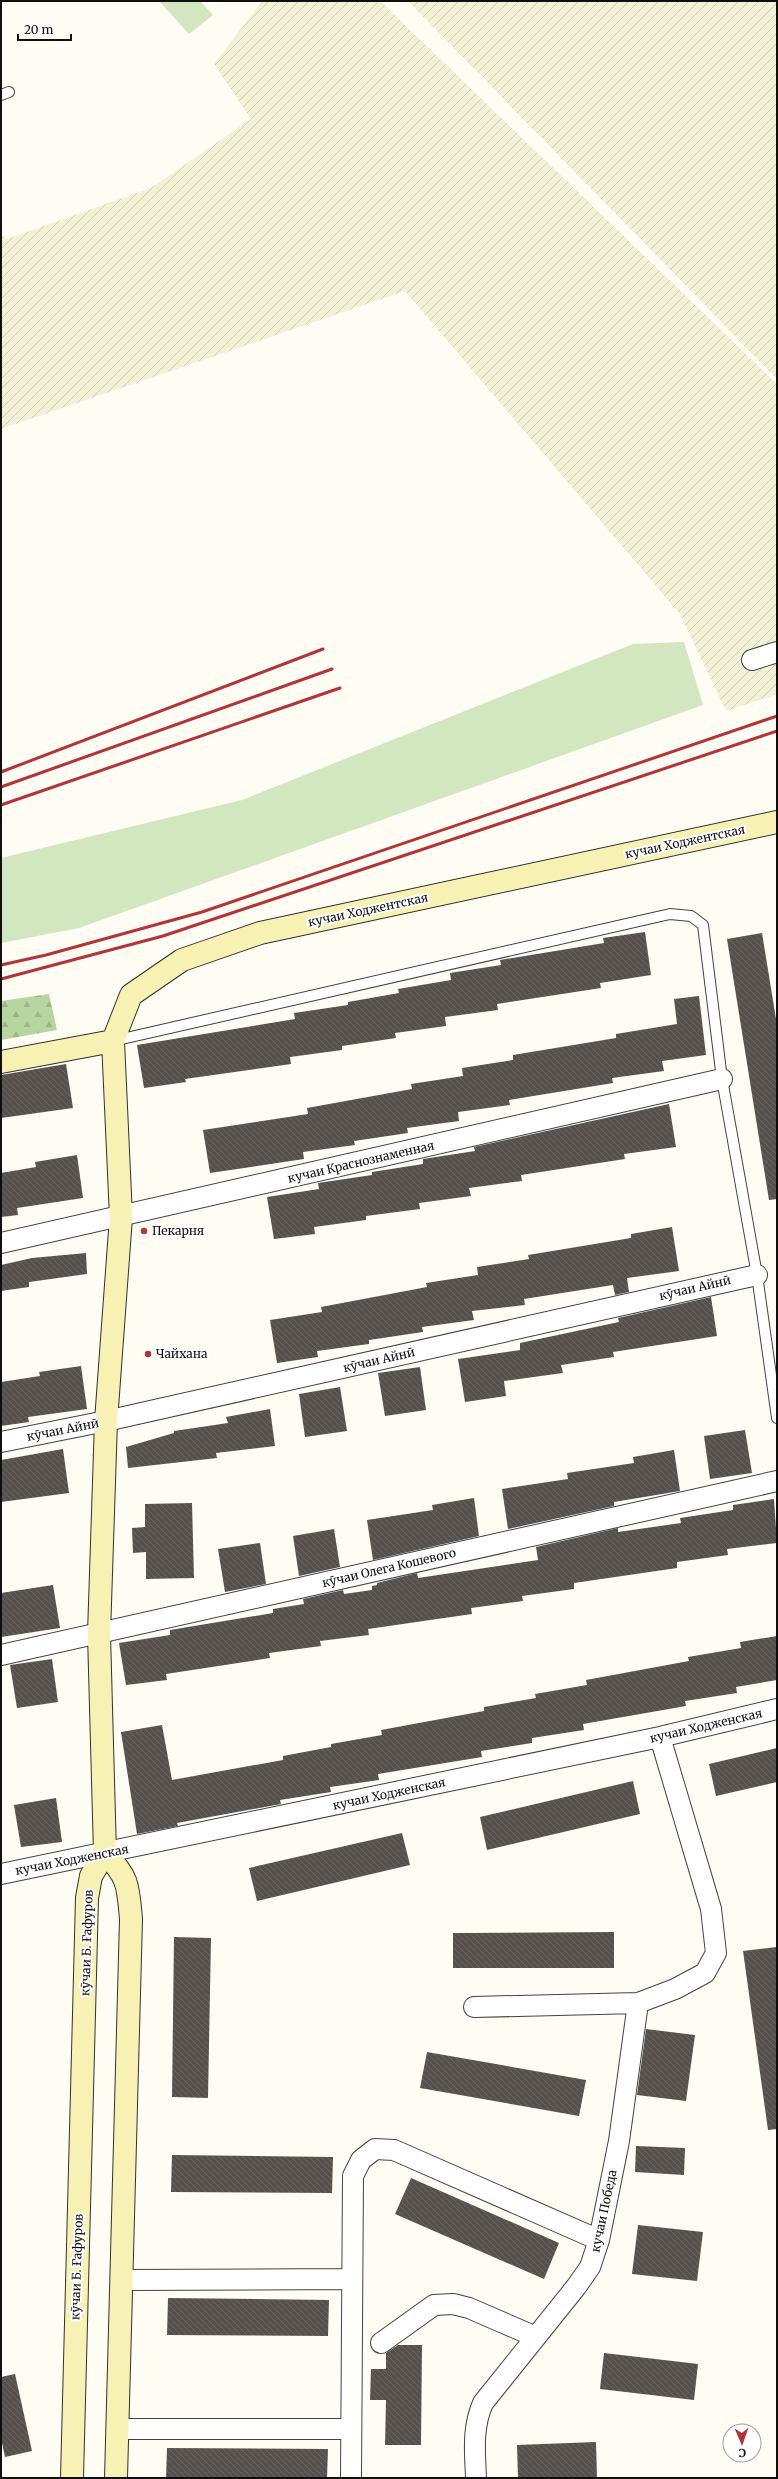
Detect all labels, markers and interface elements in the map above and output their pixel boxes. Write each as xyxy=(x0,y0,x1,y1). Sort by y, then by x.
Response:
scale bar xyxy=(18,16,71,42)
text: 20 m xyxy=(24,22,53,37)
street label: кучаи Ходжентская xyxy=(624,821,746,862)
street label: кучаи Ходжентская xyxy=(307,889,429,930)
street label: кучаи Краснознаменная xyxy=(286,1137,436,1186)
place label: Пекарня xyxy=(152,1223,204,1238)
marker: Пекарня xyxy=(139,1226,149,1236)
street label: кӯчаи Айнӣ xyxy=(658,1272,732,1303)
street label: кӯчаи Айнӣ xyxy=(342,1344,416,1375)
place label: Чайхана xyxy=(156,1346,208,1361)
marker: Чайхана xyxy=(143,1349,153,1359)
street label: кӯчаи Айнӣ xyxy=(26,1415,100,1444)
street label: кӯчаи Олега Кошевого xyxy=(320,1545,457,1590)
street label: кучаи Ходженская xyxy=(648,1705,764,1746)
street label: кучаи Ходженская xyxy=(331,1774,447,1813)
street label: кучаи Ходженская xyxy=(14,1841,130,1878)
street label: кӯчаи Б. Ғафуров xyxy=(77,1890,96,1996)
street label: кучаи Победа xyxy=(587,2168,620,2254)
street label: кӯчаи Б. Ғафуров xyxy=(67,2214,86,2320)
north arrow xyxy=(722,2423,762,2463)
text: С xyxy=(738,2446,746,2460)

